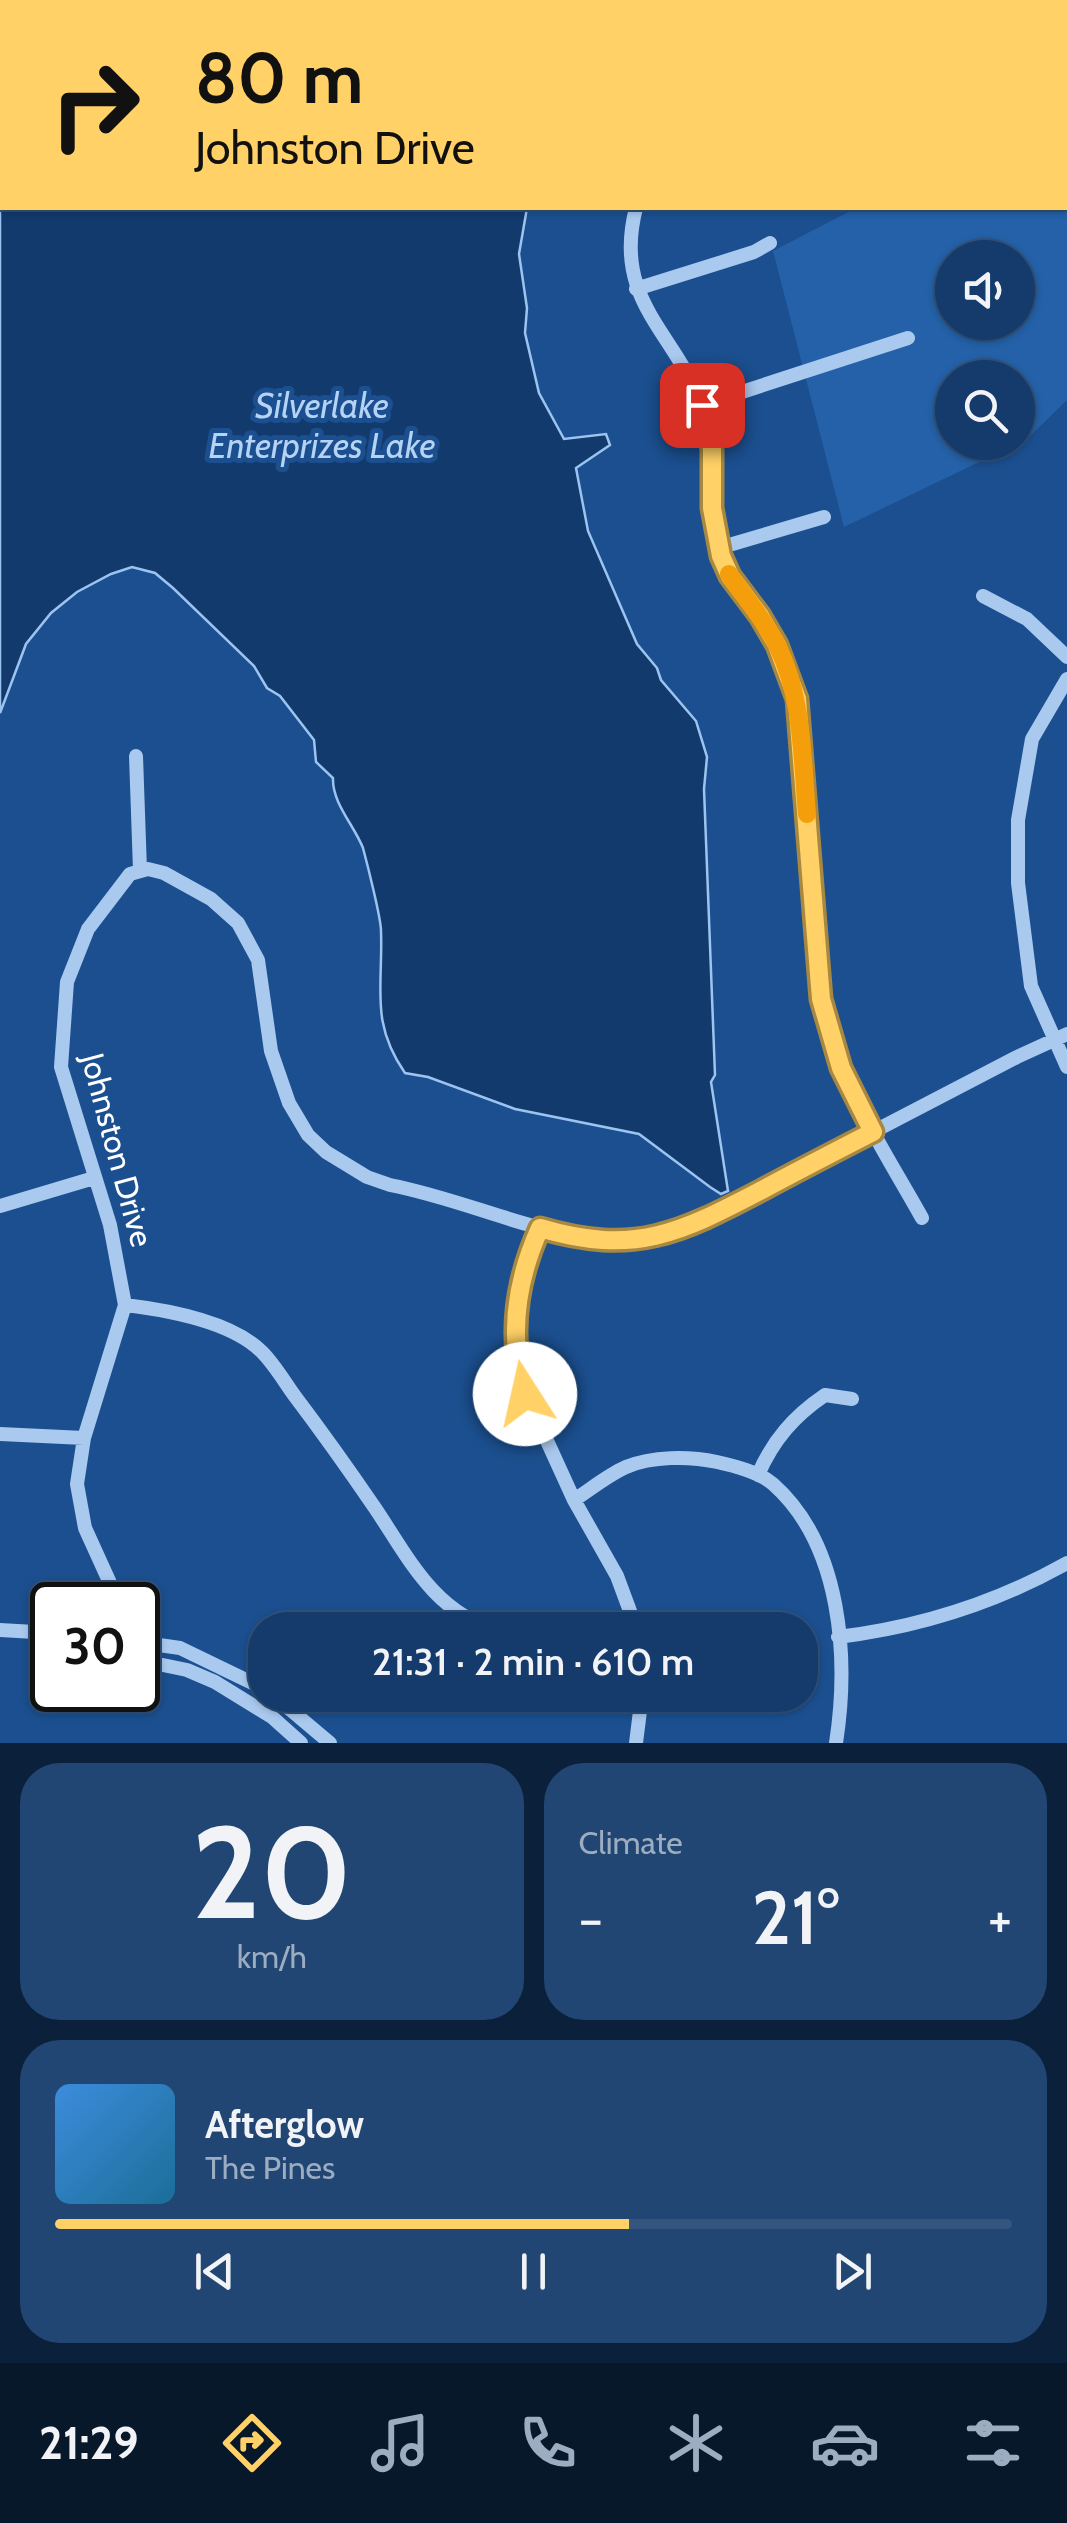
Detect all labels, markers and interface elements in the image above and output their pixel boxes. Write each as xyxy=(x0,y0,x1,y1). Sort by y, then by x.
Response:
text: 80 m xyxy=(195,35,363,121)
icon: right xyxy=(30,40,160,170)
text: Johnston Drive xyxy=(195,121,475,175)
map controls xyxy=(935,240,1035,460)
button: sound xyxy=(935,240,1035,340)
button: search xyxy=(935,360,1035,460)
pin xyxy=(660,363,745,448)
icon: arrive xyxy=(675,378,730,433)
water label: Silverlake Enterprizes Lake xyxy=(209,384,435,467)
street label: Johnston Drive xyxy=(73,1048,162,1251)
position arrow xyxy=(473,1342,577,1446)
speed limit sign: 30 xyxy=(30,1582,160,1712)
text: 21:31 · 2 min · 610 m xyxy=(372,1638,694,1685)
text: 20 xyxy=(191,1793,352,1951)
text: Climate xyxy=(579,1823,683,1862)
text: 21° xyxy=(751,1872,839,1963)
text: − xyxy=(579,1885,603,1952)
text: + xyxy=(988,1885,1012,1952)
text: km/h xyxy=(237,1937,307,1976)
text: Afterglow xyxy=(205,2101,364,2148)
text: The Pines xyxy=(205,2148,335,2187)
icon: previous xyxy=(187,2244,242,2299)
icon: pause xyxy=(506,2244,561,2299)
icon: next xyxy=(825,2244,880,2299)
icon: directions xyxy=(217,2408,287,2478)
icon: music xyxy=(365,2408,435,2478)
icon: phone xyxy=(513,2408,583,2478)
icon: climate xyxy=(661,2408,731,2478)
icon: car xyxy=(810,2408,880,2478)
icon: filters xyxy=(958,2408,1028,2478)
text: 21:29 xyxy=(39,2416,139,2470)

